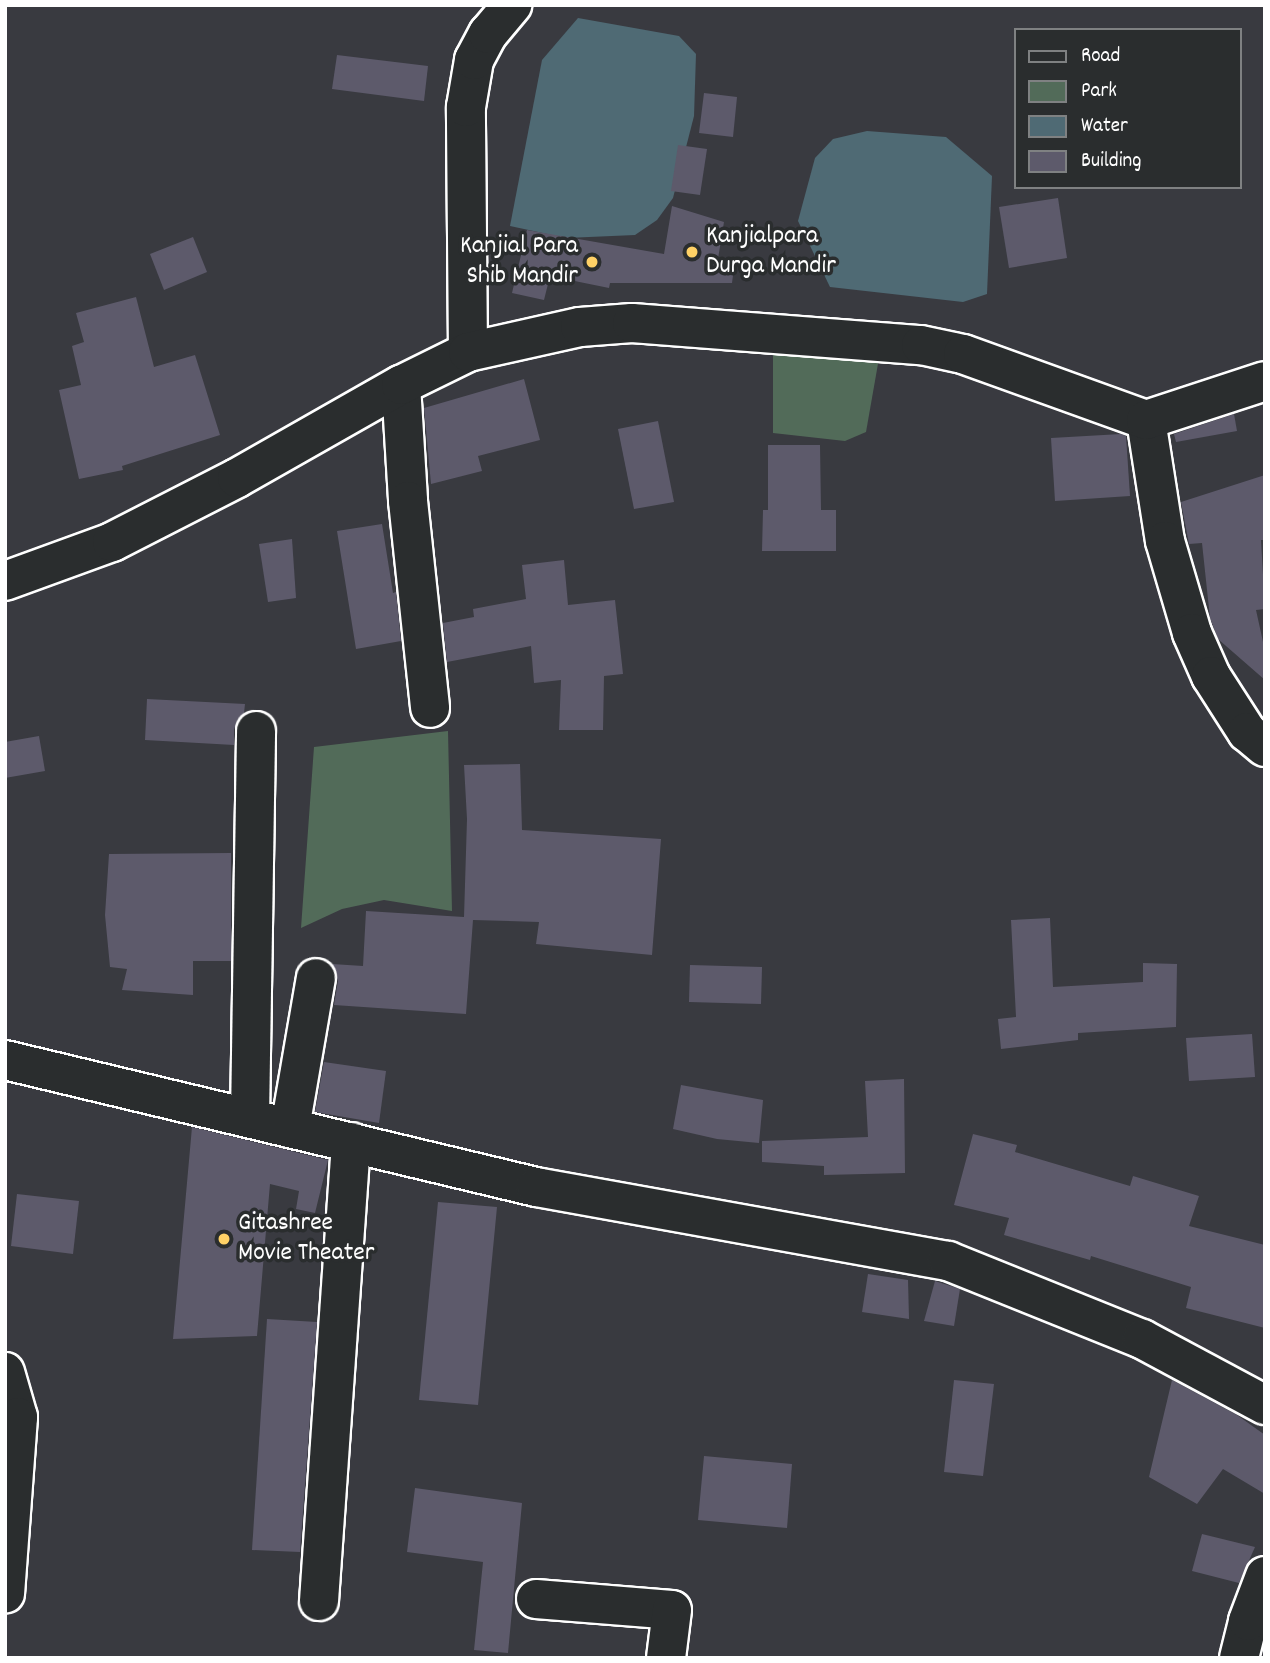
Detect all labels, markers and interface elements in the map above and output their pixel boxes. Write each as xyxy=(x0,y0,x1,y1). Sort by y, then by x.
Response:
legend xyxy=(1014,28,1242,189)
text: Road xyxy=(1081,42,1120,72)
text: Park xyxy=(1081,77,1117,107)
text: Water xyxy=(1081,112,1128,142)
text: Building xyxy=(1081,147,1141,177)
place label: Kanjialpara Durga Mandir xyxy=(706,221,836,282)
place label: Kanjial Para Shib Mandir xyxy=(460,231,578,292)
marker: Kanjialpara Durga Mandir xyxy=(684,244,700,260)
marker: Kanjial Para Shib Mandir xyxy=(584,254,600,270)
place label: Gitashree Movie Theater xyxy=(238,1208,374,1270)
marker: Gitashree Movie Theater xyxy=(216,1231,232,1247)

